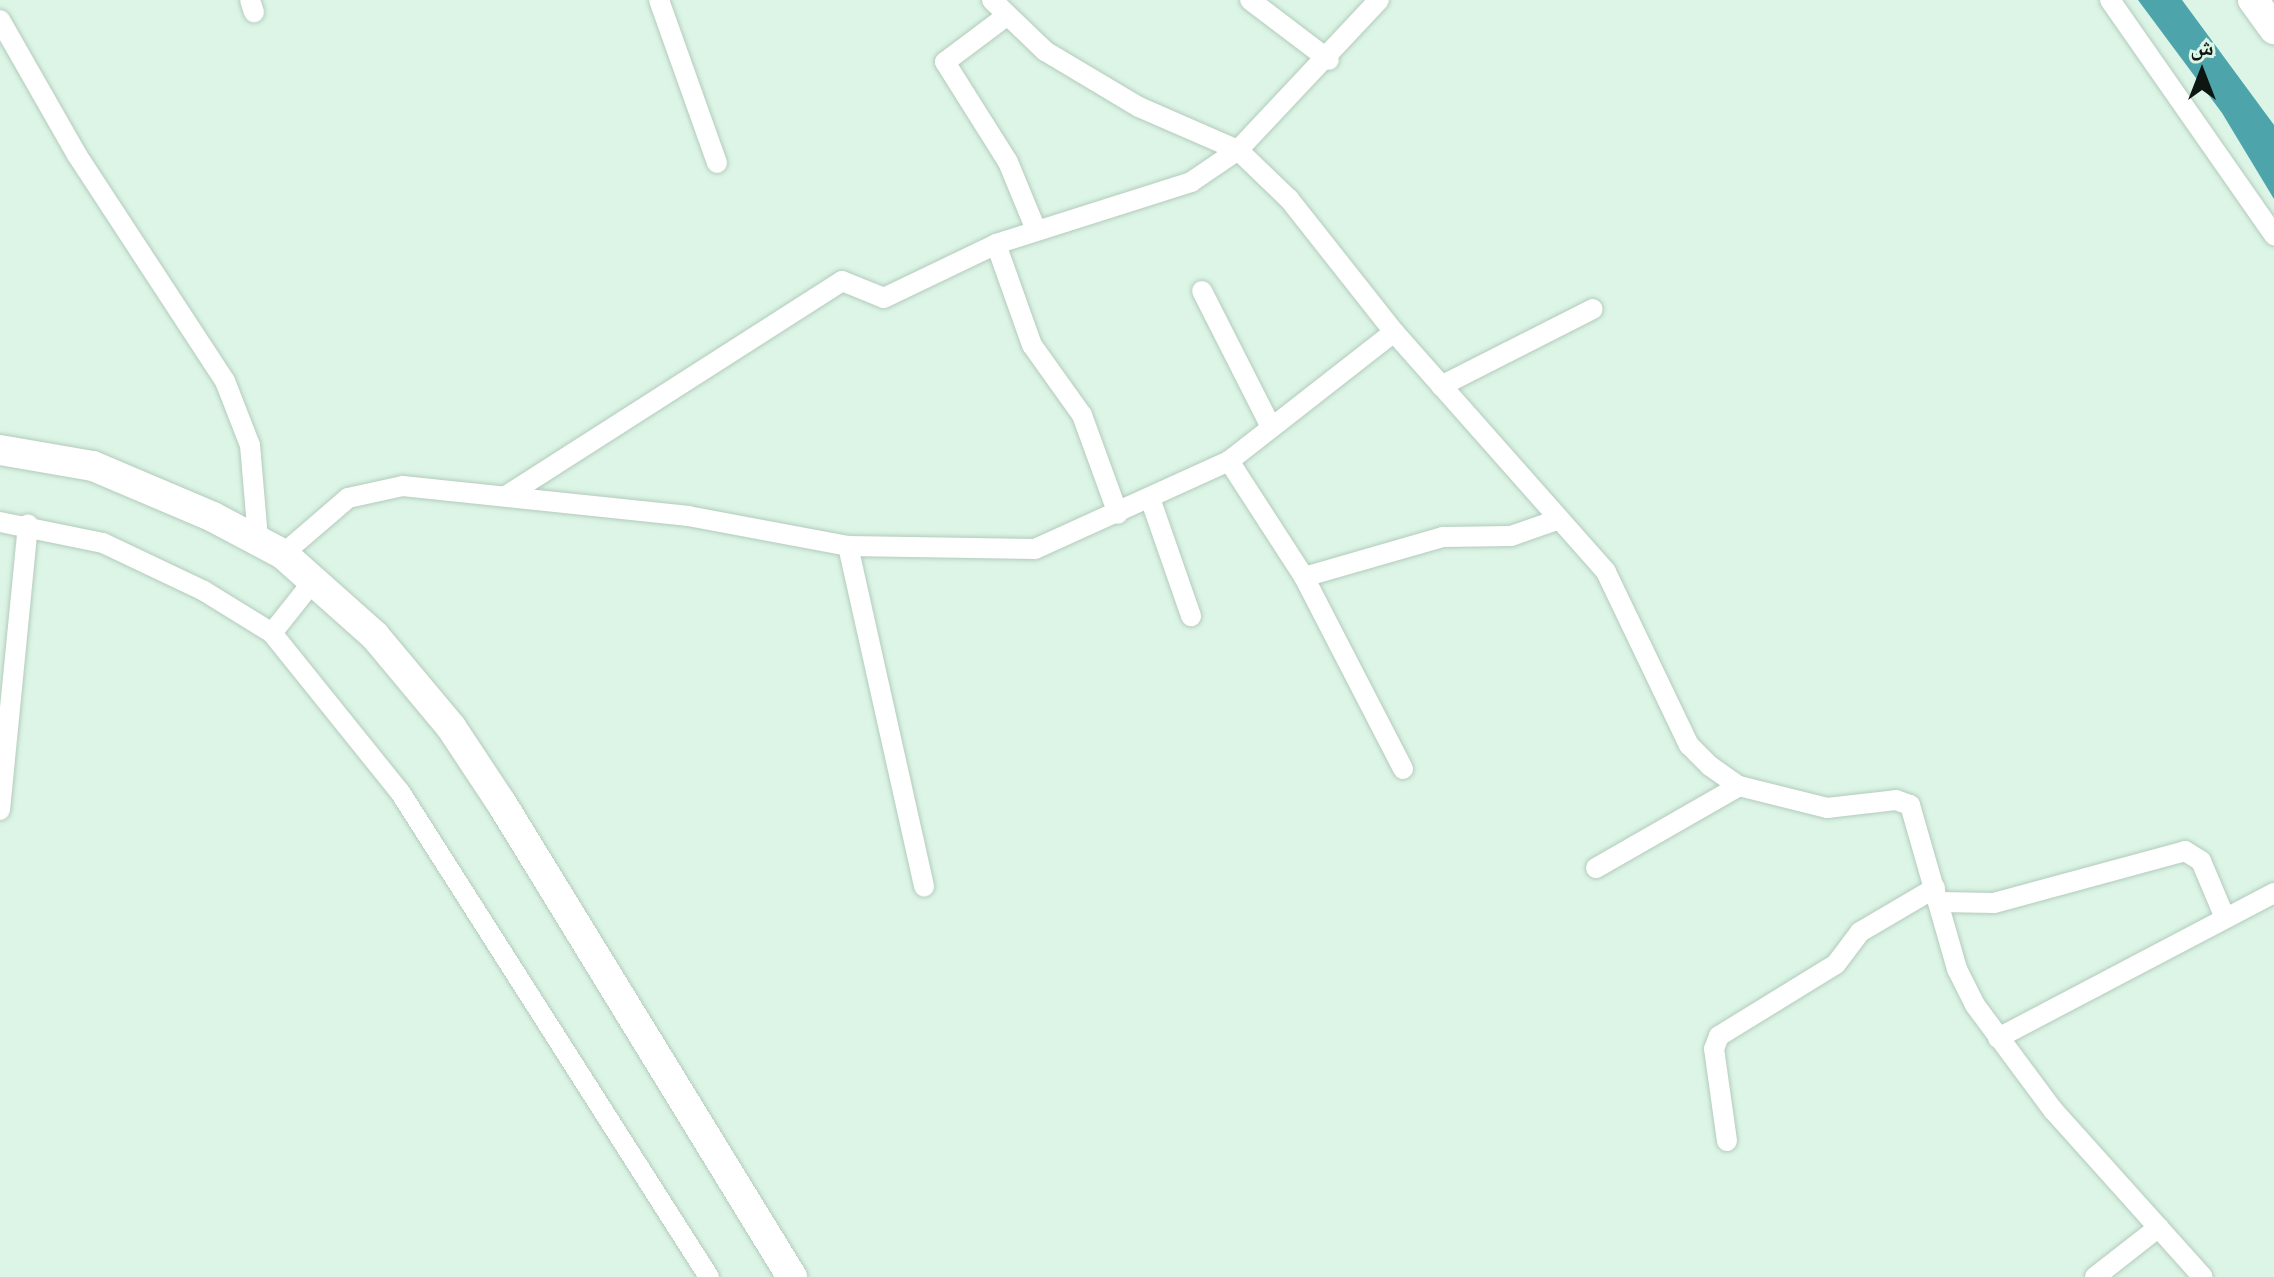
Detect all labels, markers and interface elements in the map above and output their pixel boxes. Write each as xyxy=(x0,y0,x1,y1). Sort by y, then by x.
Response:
north arrow xyxy=(2162,32,2242,112)
text: ش xyxy=(2190,34,2214,61)

